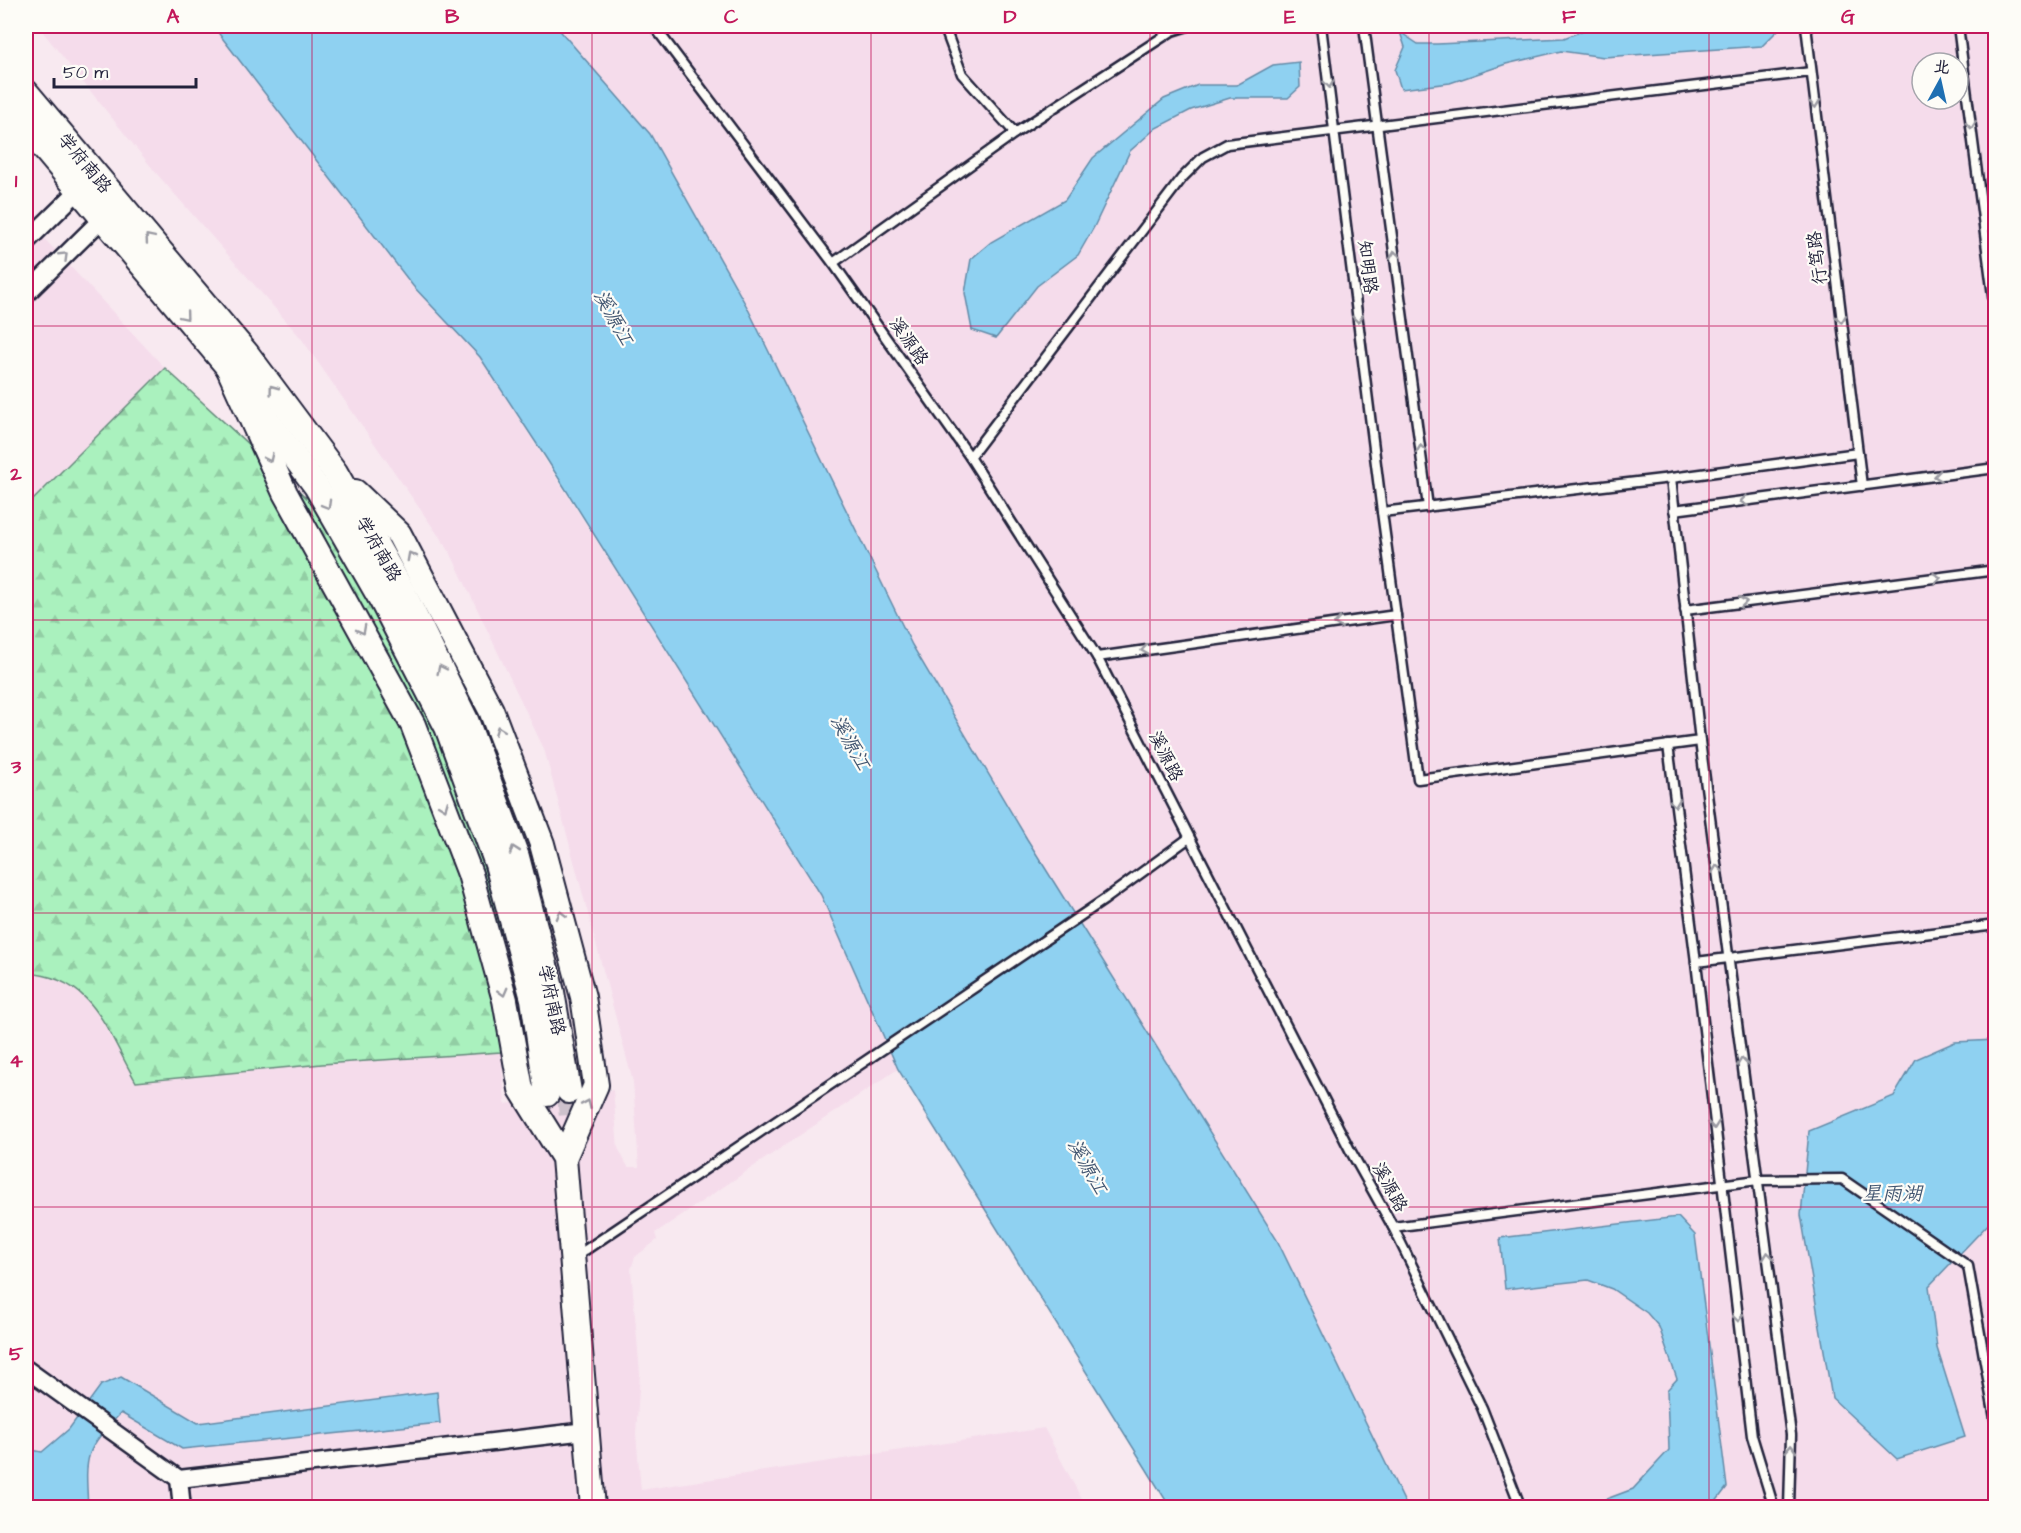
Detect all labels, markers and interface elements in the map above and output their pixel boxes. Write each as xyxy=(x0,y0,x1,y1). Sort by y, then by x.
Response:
text: A xyxy=(167,3,180,31)
text: B xyxy=(445,3,460,31)
text: C xyxy=(724,3,739,31)
text: D xyxy=(1004,3,1017,31)
text: E xyxy=(1284,3,1296,31)
text: F xyxy=(1562,3,1577,31)
text: G xyxy=(1841,3,1855,31)
scale bar xyxy=(54,51,196,89)
north arrow xyxy=(1910,51,1970,111)
text: 北 xyxy=(1932,55,1951,79)
text: 50 m xyxy=(63,60,108,85)
one-way arrow xyxy=(1322,79,1335,88)
one-way arrow xyxy=(1809,100,1821,109)
one-way arrow xyxy=(1964,121,1976,130)
street label: 学府南路 xyxy=(52,128,117,199)
text: 1 xyxy=(15,167,18,195)
street label: 行笃路 xyxy=(1802,230,1833,286)
one-way arrow xyxy=(145,234,156,245)
street label: 知明路 xyxy=(1352,239,1383,295)
one-way arrow xyxy=(1389,251,1402,260)
one-way arrow xyxy=(57,253,68,264)
water label: 溪源江 xyxy=(586,284,640,351)
one-way arrow xyxy=(178,309,189,320)
street label: 溪源路 xyxy=(883,312,934,371)
one-way arrow xyxy=(1352,314,1364,323)
one-way arrow xyxy=(1835,314,1847,323)
one-way arrow xyxy=(269,384,280,395)
one-way arrow xyxy=(1415,444,1427,453)
one-way arrow xyxy=(262,452,274,463)
text: 2 xyxy=(9,460,22,488)
one-way arrow xyxy=(1933,469,1942,481)
one-way arrow xyxy=(1740,494,1749,506)
one-way arrow xyxy=(320,499,331,509)
street label: 学府南路 xyxy=(350,512,407,587)
one-way arrow xyxy=(406,552,418,563)
one-way arrow xyxy=(1932,572,1941,584)
one-way arrow xyxy=(1739,597,1748,609)
one-way arrow xyxy=(1334,617,1343,629)
one-way arrow xyxy=(355,623,366,634)
one-way arrow xyxy=(1141,644,1150,656)
one-way arrow xyxy=(437,665,449,676)
water label: 溪源江 xyxy=(823,709,877,776)
one-way arrow xyxy=(493,725,506,736)
street label: 溪源路 xyxy=(1142,726,1189,786)
text: 3 xyxy=(10,753,22,781)
one-way arrow xyxy=(1669,799,1681,808)
one-way arrow xyxy=(437,800,449,811)
one-way arrow xyxy=(508,845,521,856)
one-way arrow xyxy=(1712,864,1724,873)
one-way arrow xyxy=(555,910,568,920)
street label: 学府南路 xyxy=(532,962,571,1038)
one-way arrow xyxy=(496,986,508,997)
text: 4 xyxy=(9,1047,23,1075)
one-way arrow xyxy=(1737,1058,1749,1067)
one-way arrow xyxy=(580,1099,592,1110)
one-way arrow xyxy=(1708,1120,1720,1129)
water label: 溪源江 xyxy=(1060,1133,1114,1200)
street label: 溪源路 xyxy=(1366,1158,1414,1217)
water label: 星雨湖 xyxy=(1862,1180,1924,1208)
one-way arrow xyxy=(1762,1251,1774,1260)
one-way arrow xyxy=(1731,1314,1743,1323)
text: 5 xyxy=(9,1340,24,1368)
one-way arrow xyxy=(1784,1445,1797,1454)

